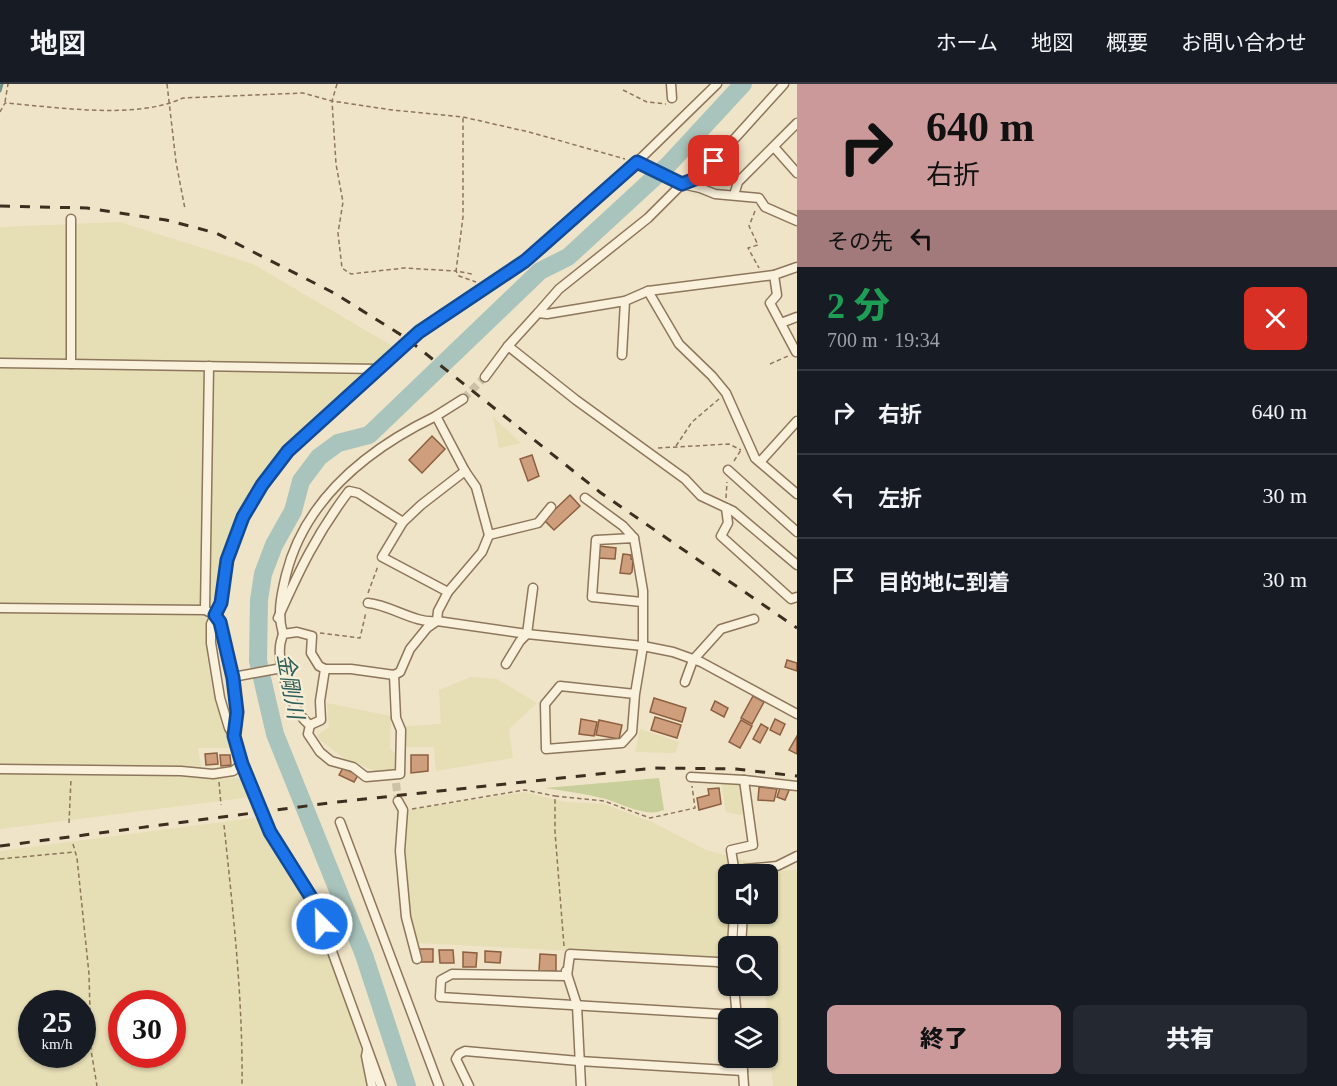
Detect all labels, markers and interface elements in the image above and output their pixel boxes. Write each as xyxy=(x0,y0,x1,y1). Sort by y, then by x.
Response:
text: 地図 xyxy=(30,28,86,59)
text: ホーム xyxy=(936,31,998,55)
text: 地図 xyxy=(1031,31,1073,55)
text: 概要 xyxy=(1106,31,1148,55)
text: お問い合わせ xyxy=(1181,31,1307,55)
text: 640 m xyxy=(926,104,1035,150)
icon: right xyxy=(827,108,905,186)
pin xyxy=(688,135,739,186)
icon: arrive xyxy=(697,144,730,177)
text: 右折 xyxy=(926,160,980,190)
icon: left xyxy=(905,222,938,255)
text: その先 xyxy=(827,229,893,254)
text: 2 分 xyxy=(827,286,890,326)
button: close xyxy=(1244,287,1307,350)
text: 700 m · 19:34 xyxy=(827,329,940,351)
icon: right xyxy=(827,396,860,429)
text: 640 m xyxy=(1251,399,1307,424)
text: 右折 xyxy=(878,402,922,427)
icon: left xyxy=(827,480,860,513)
text: 30 m xyxy=(1262,483,1307,508)
text: 左折 xyxy=(878,486,922,511)
icon: arrive xyxy=(827,564,860,597)
text: 30 m xyxy=(1262,567,1307,592)
text: 目的地に到着 xyxy=(878,570,1010,595)
water label: 金剛川 xyxy=(272,651,309,723)
map controls xyxy=(718,864,778,1068)
button: sound xyxy=(718,864,778,924)
position arrow xyxy=(290,892,354,956)
button: search xyxy=(718,936,778,996)
speed limit sign: 30 xyxy=(108,990,186,1068)
text: 25 xyxy=(42,1005,72,1038)
button: 終了 xyxy=(827,1005,1061,1074)
button: 共有 xyxy=(1073,1005,1307,1074)
button: layers xyxy=(718,1008,778,1068)
text: km/h xyxy=(42,1036,72,1052)

